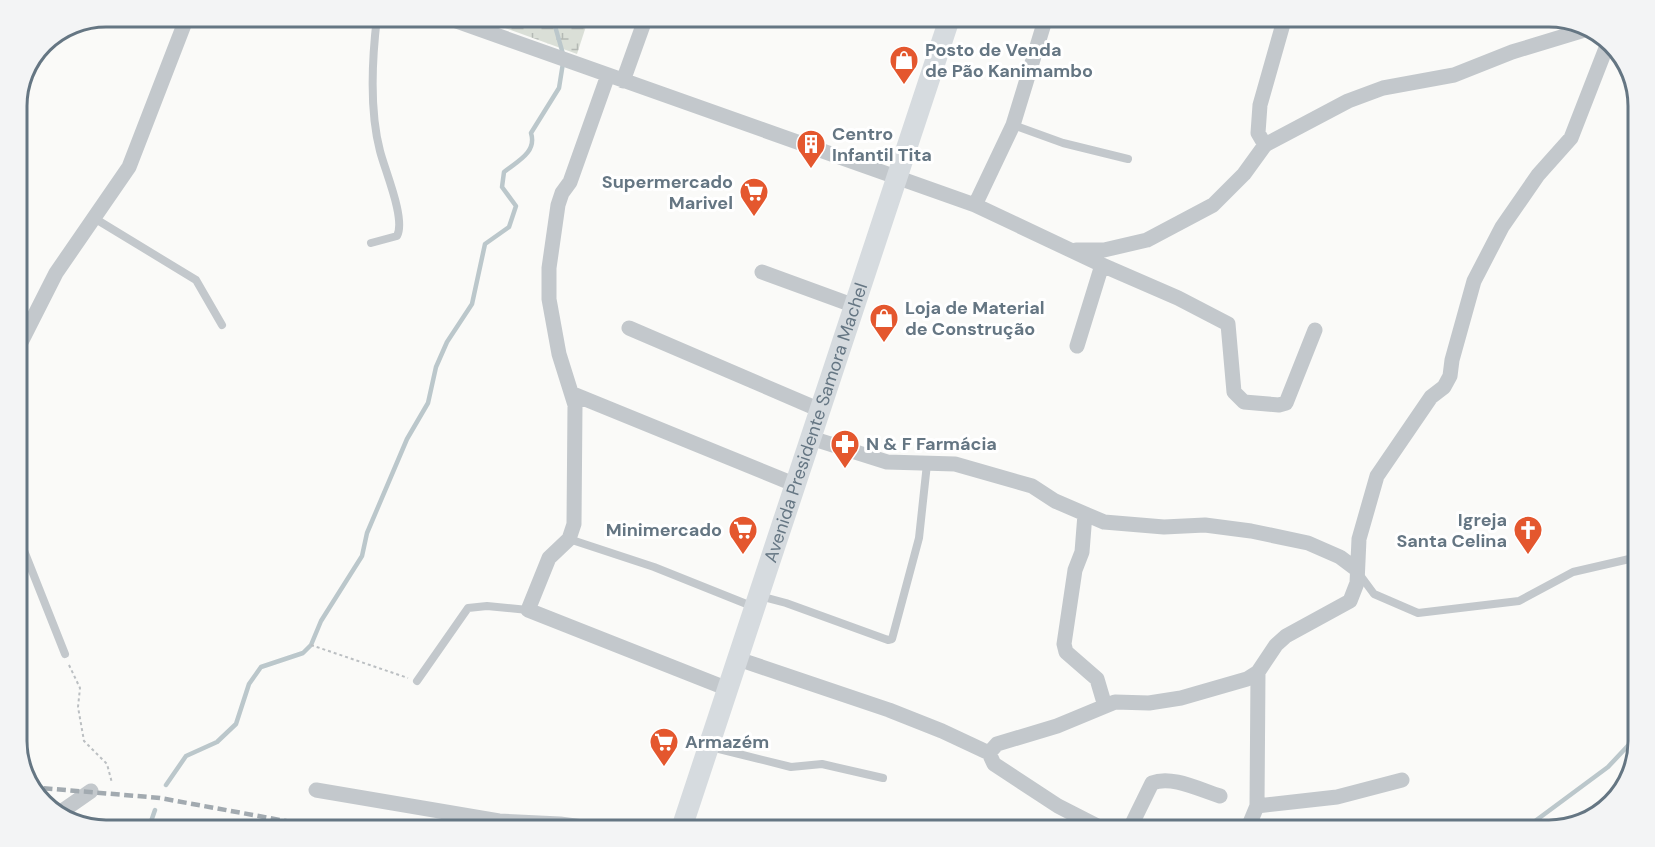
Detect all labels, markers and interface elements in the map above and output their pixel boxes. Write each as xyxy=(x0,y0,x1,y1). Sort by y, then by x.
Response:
place label: Posto de Venda de Pão Kanimambo xyxy=(925,38,1093,83)
shop icon: Posto de Venda de Pão Kanimambo xyxy=(888,44,920,86)
place label: Centro Infantil Tita xyxy=(832,122,932,167)
building icon: Centro Infantil Tita xyxy=(795,128,827,170)
place label: Supermercado Marivel xyxy=(602,170,733,215)
supermarket icon: Supermercado Marivel xyxy=(738,176,770,218)
street label: Avenida Presidente Samora Machel xyxy=(758,280,873,566)
place label: Loja de Material de Construção xyxy=(905,296,1045,341)
shop icon: Loja de Material de Construção xyxy=(868,302,900,344)
pharmacy icon: N & F Farmácia xyxy=(829,428,861,470)
place label: N & F Farmácia xyxy=(866,432,997,456)
place label: Igreja Santa Celina xyxy=(1396,508,1507,553)
supermarket icon: Minimercado xyxy=(727,514,759,556)
church icon: Igreja Santa Celina xyxy=(1512,514,1544,556)
place label: Minimercado xyxy=(606,518,722,542)
supermarket icon: Armazém xyxy=(648,726,680,768)
place label: Armazém xyxy=(685,730,769,754)

